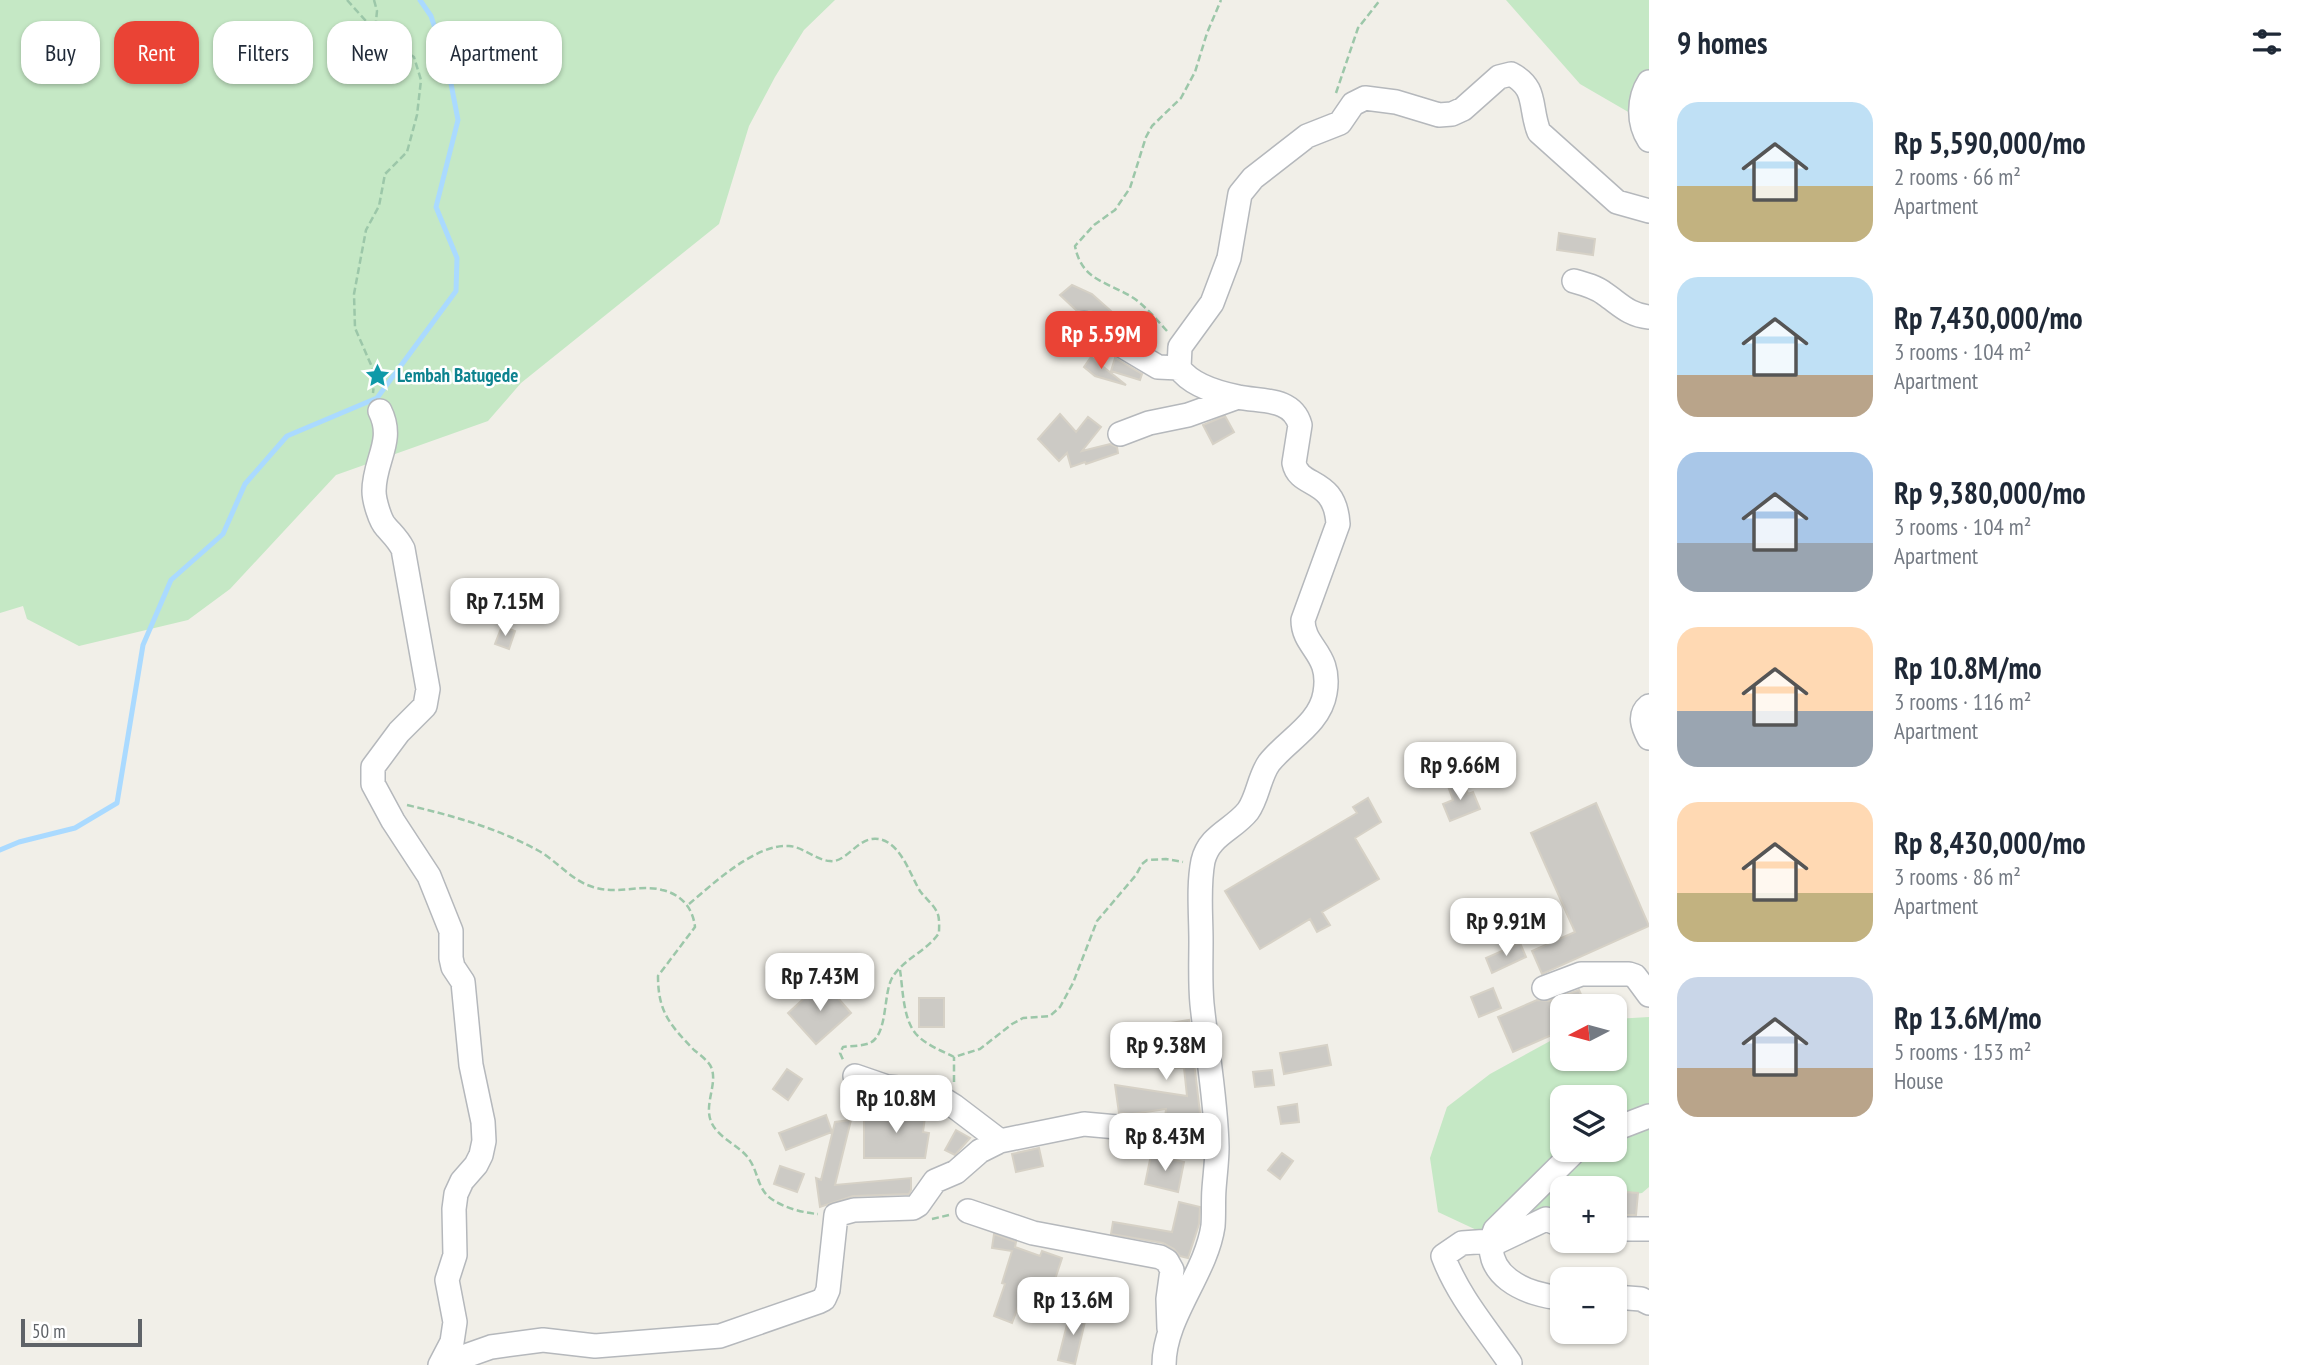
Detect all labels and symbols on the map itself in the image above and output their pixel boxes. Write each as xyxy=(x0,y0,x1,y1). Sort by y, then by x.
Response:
pin: Rp 5.59M xyxy=(1029,312,1173,371)
place icon: Lembah Batugede xyxy=(363,361,391,389)
place label: Lembah Batugede xyxy=(397,363,518,387)
pin: Rp 7.15M xyxy=(433,578,577,638)
pin: Rp 9.66M xyxy=(1388,742,1532,802)
pin: Rp 9.91M xyxy=(1434,898,1578,958)
pin: Rp 7.43M xyxy=(748,954,892,1013)
north arrow xyxy=(1550,994,1628,1071)
pin: Rp 9.38M xyxy=(1094,1023,1238,1082)
pin: Rp 10.8M xyxy=(824,1076,968,1135)
pin: Rp 8.43M xyxy=(1093,1114,1237,1173)
pin: Rp 13.6M xyxy=(1001,1278,1145,1337)
scale bar xyxy=(21,1316,142,1348)

